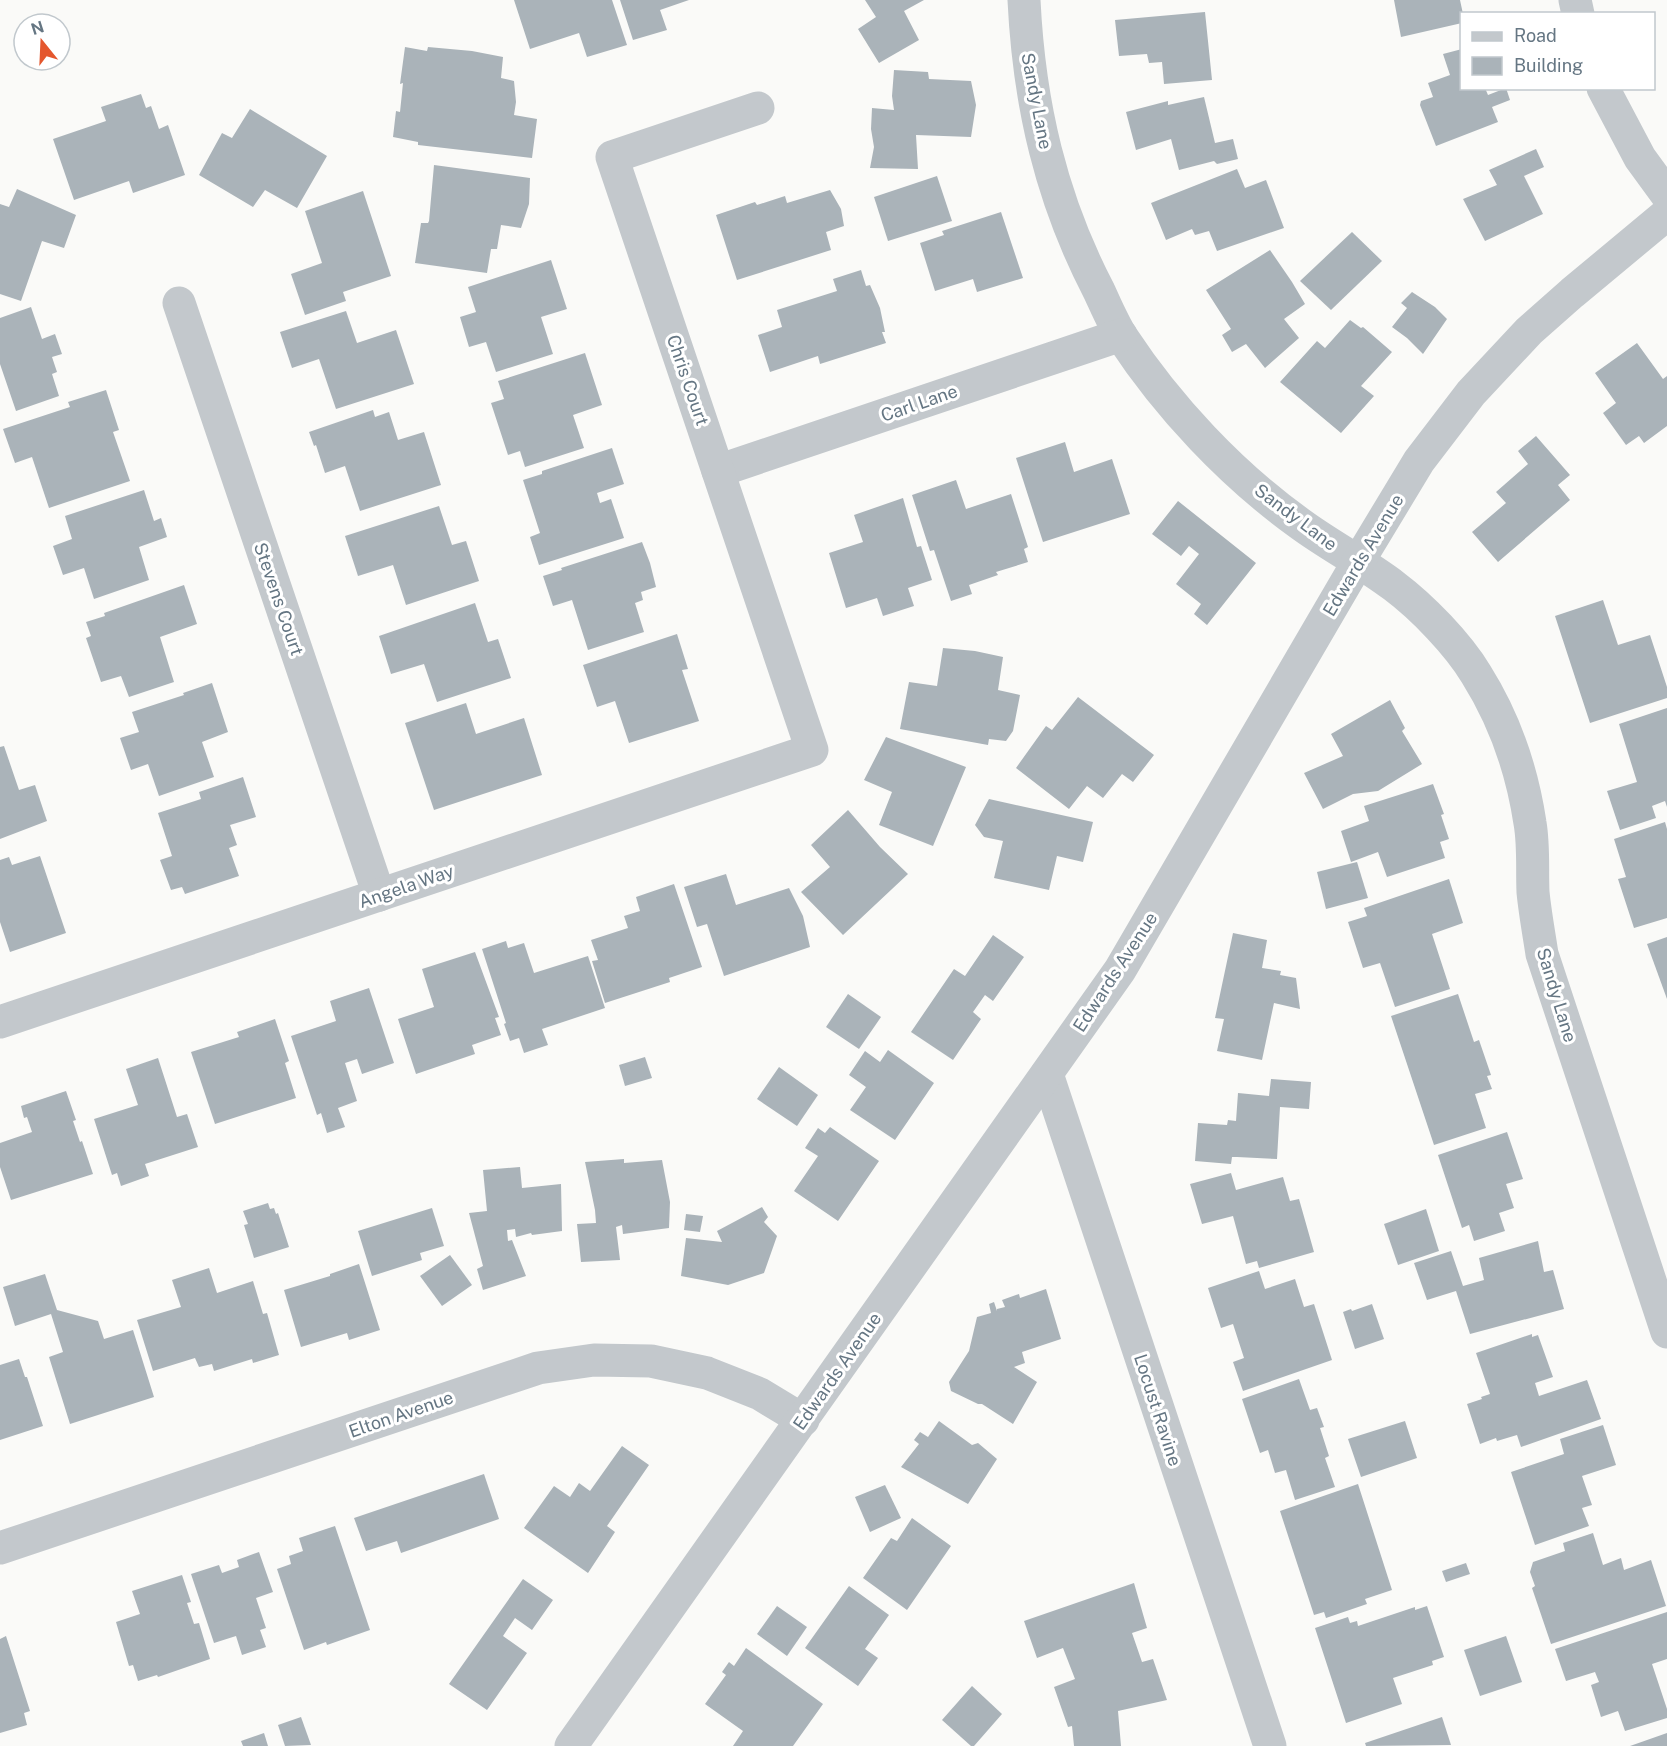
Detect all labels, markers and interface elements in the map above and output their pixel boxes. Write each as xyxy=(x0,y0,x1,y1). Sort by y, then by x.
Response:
north arrow xyxy=(12,12,72,72)
legend xyxy=(1460,12,1655,90)
text: N xyxy=(29,17,46,39)
text: Road xyxy=(1514,25,1557,46)
street label: Sandy Lane xyxy=(1017,51,1057,151)
text: Building xyxy=(1514,55,1583,76)
street label: Chris Court xyxy=(663,332,713,428)
street label: Carl Lane xyxy=(878,380,960,426)
street label: Sandy Lane xyxy=(1251,479,1341,555)
street label: Edwards Avenue xyxy=(1318,490,1408,620)
street label: Stevens Court xyxy=(250,540,308,658)
street label: Angela Way xyxy=(356,860,457,912)
street label: Edwards Avenue xyxy=(1068,908,1162,1036)
street label: Sandy Lane xyxy=(1533,945,1581,1045)
street label: Edwards Avenue xyxy=(789,1308,885,1434)
street label: Locust Ravine xyxy=(1130,1351,1186,1469)
street label: Elton Avenue xyxy=(346,1386,456,1442)

